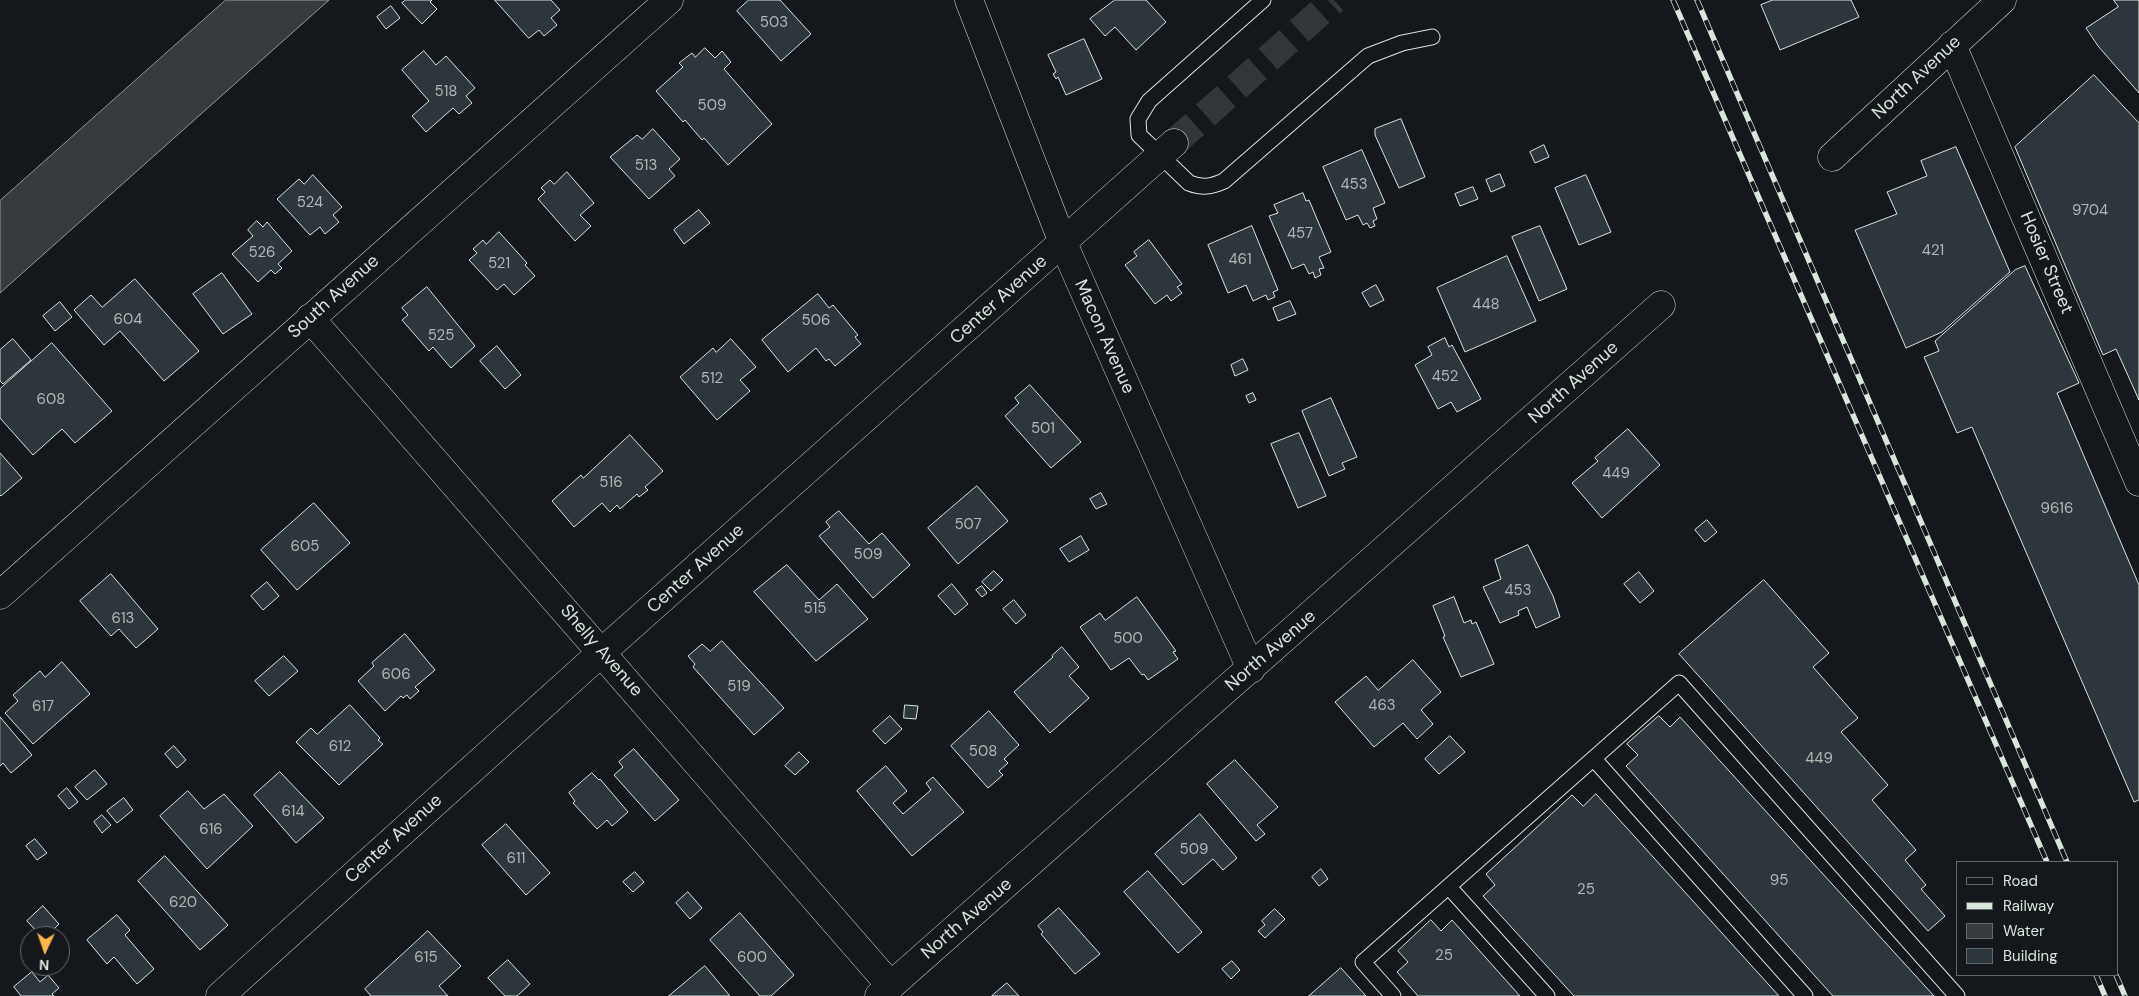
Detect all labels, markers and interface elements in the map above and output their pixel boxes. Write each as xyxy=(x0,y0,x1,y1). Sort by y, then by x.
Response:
house number: 503 xyxy=(760,14,788,32)
street label: North Avenue xyxy=(1868,32,1966,124)
house number: 518 xyxy=(435,83,457,101)
house number: 509 xyxy=(698,97,726,115)
house number: 513 xyxy=(635,157,657,175)
house number: 453 xyxy=(1340,176,1368,194)
house number: 524 xyxy=(297,194,323,212)
house number: 9704 xyxy=(2072,202,2108,220)
street label: Hosier Street xyxy=(2015,209,2077,317)
house number: 457 xyxy=(1287,225,1313,243)
house number: 421 xyxy=(1922,242,1944,260)
house number: 526 xyxy=(249,244,275,262)
street label: South Avenue xyxy=(284,251,384,343)
street label: Center Avenue xyxy=(946,251,1052,349)
house number: 461 xyxy=(1228,251,1252,269)
house number: 521 xyxy=(488,255,510,273)
street label: Macon Avenue xyxy=(1069,277,1139,397)
house number: 448 xyxy=(1472,296,1500,314)
house number: 604 xyxy=(114,311,142,329)
house number: 506 xyxy=(802,312,830,330)
house number: 525 xyxy=(428,327,454,345)
street label: North Avenue xyxy=(1525,337,1623,429)
house number: 452 xyxy=(1432,368,1458,386)
house number: 512 xyxy=(701,370,723,388)
house number: 608 xyxy=(37,391,65,409)
house number: 501 xyxy=(1031,420,1055,438)
house number: 449 xyxy=(1602,465,1630,483)
house number: 516 xyxy=(599,474,623,492)
house number: 9616 xyxy=(2041,500,2073,518)
house number: 507 xyxy=(954,516,982,534)
street label: Center Avenue xyxy=(643,520,749,618)
house number: 605 xyxy=(291,538,319,556)
house number: 509 xyxy=(854,546,882,564)
house number: 453 xyxy=(1504,582,1532,600)
house number: 515 xyxy=(804,600,826,618)
street label: Shelly Avenue xyxy=(555,601,647,701)
street label: North Avenue xyxy=(1221,606,1321,696)
house number: 613 xyxy=(112,610,134,628)
house number: 500 xyxy=(1113,630,1143,648)
house number: 606 xyxy=(381,666,411,684)
house number: 519 xyxy=(727,678,751,696)
house number: 463 xyxy=(1368,697,1396,715)
house number: 617 xyxy=(32,698,54,716)
house number: 612 xyxy=(329,738,351,756)
house number: 508 xyxy=(969,743,997,761)
house number: 449 xyxy=(1805,750,1833,768)
street label: Center Avenue xyxy=(341,790,447,888)
house number: 614 xyxy=(281,803,305,821)
house number: 616 xyxy=(199,821,223,839)
house number: 509 xyxy=(1180,841,1208,859)
house number: 611 xyxy=(507,850,525,868)
legend xyxy=(1956,861,2119,976)
text: Road xyxy=(2003,871,2038,891)
house number: 95 xyxy=(1770,872,1788,890)
street label: North Avenue xyxy=(917,874,1017,964)
house number: 25 xyxy=(1577,881,1595,899)
house number: 620 xyxy=(169,894,197,912)
text: Railway xyxy=(2003,896,2054,916)
text: Water xyxy=(2003,921,2044,941)
north arrow xyxy=(20,926,70,976)
text: Building xyxy=(2003,946,2058,966)
house number: 25 xyxy=(1435,947,1453,965)
house number: 615 xyxy=(414,949,438,967)
house number: 600 xyxy=(737,949,767,967)
text: N xyxy=(39,956,50,974)

